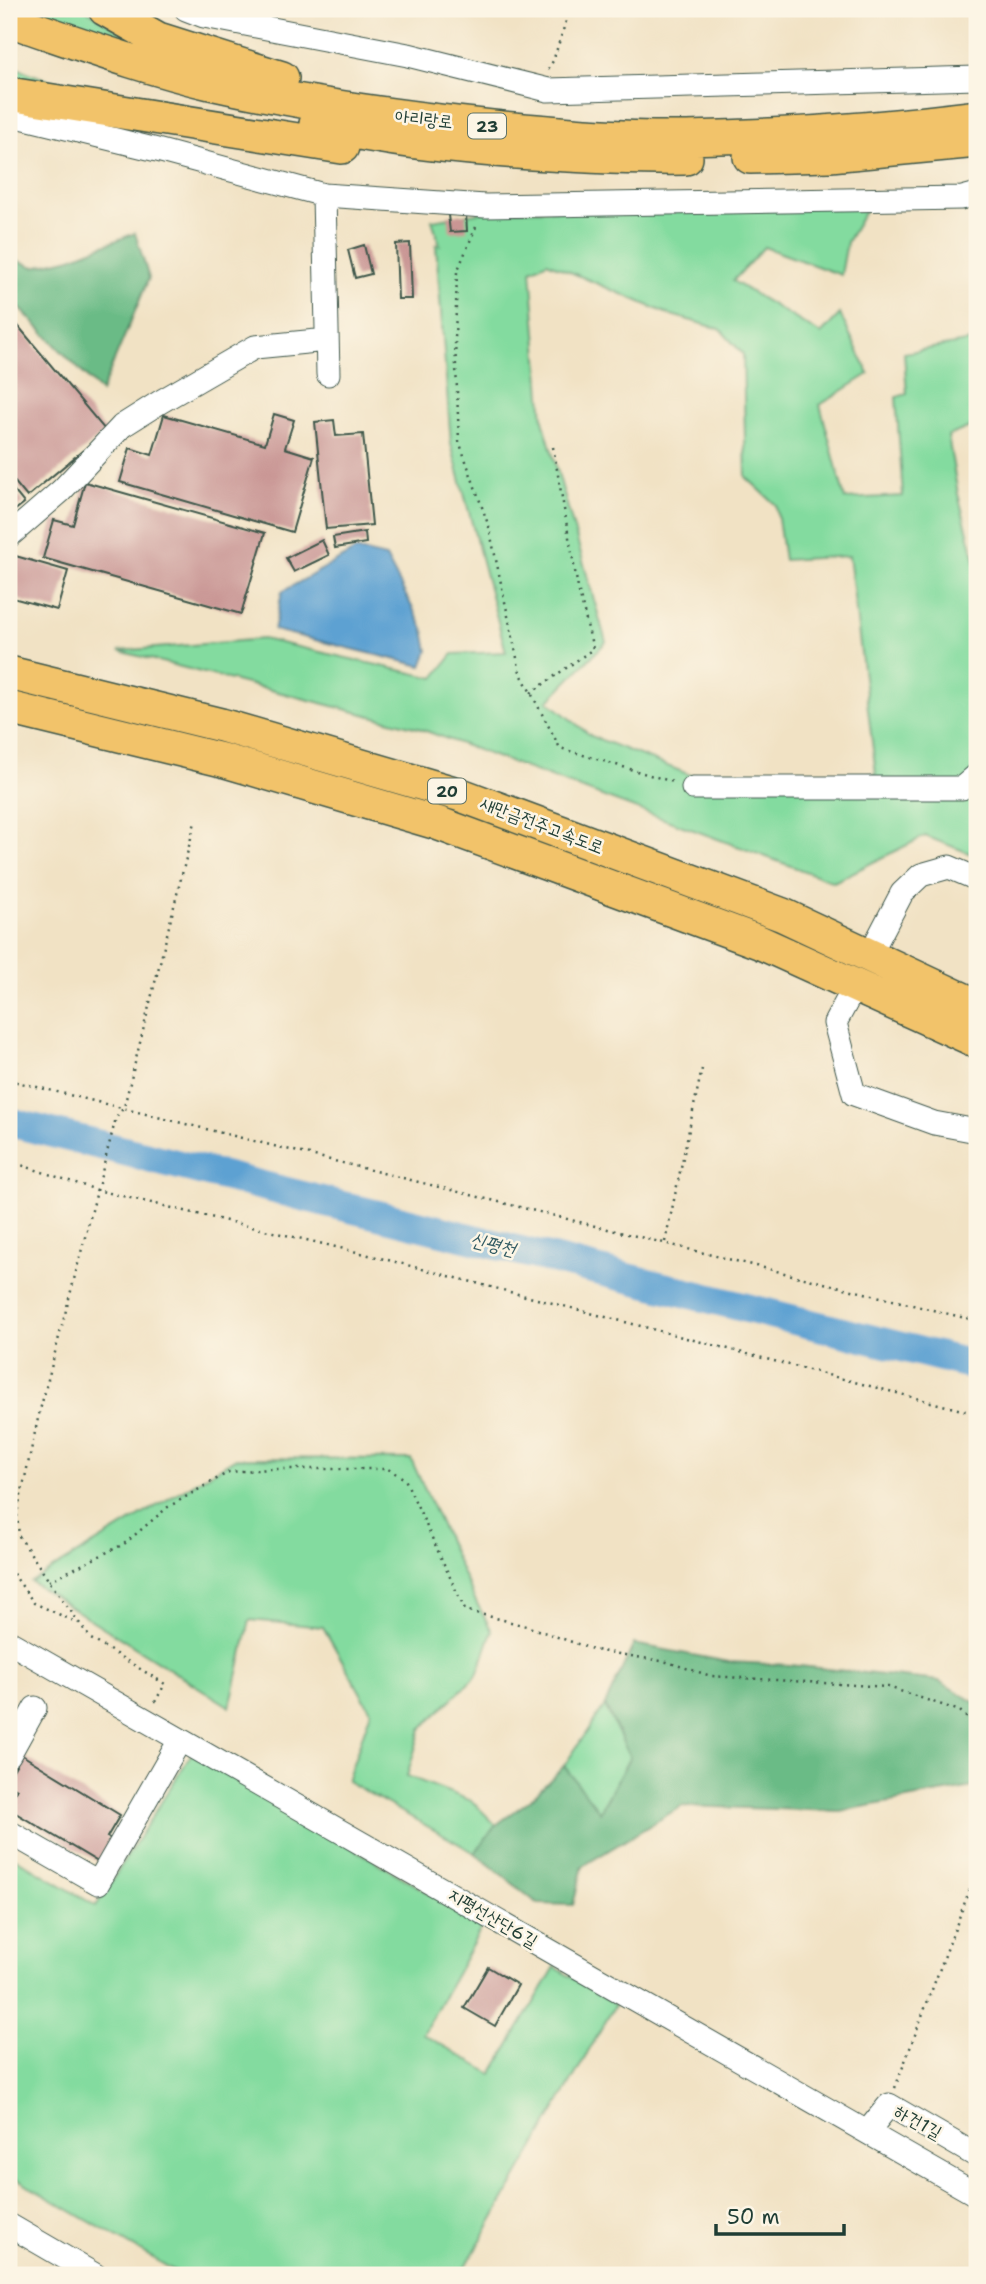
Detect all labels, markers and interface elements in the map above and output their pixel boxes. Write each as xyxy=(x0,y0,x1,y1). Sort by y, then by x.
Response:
street label: 아리랑로 xyxy=(394,104,454,134)
road number: 23 xyxy=(468,114,506,138)
road number: 20 xyxy=(428,778,466,804)
street label: 새만금전주고속도로 xyxy=(477,790,607,860)
water label: 신평천 xyxy=(468,1226,520,1262)
street label: 지평선산단6길 xyxy=(444,1883,543,1954)
street label: 하건1길 xyxy=(890,2099,947,2145)
scale bar xyxy=(716,2193,844,2237)
text: 50 m xyxy=(727,2203,780,2231)

